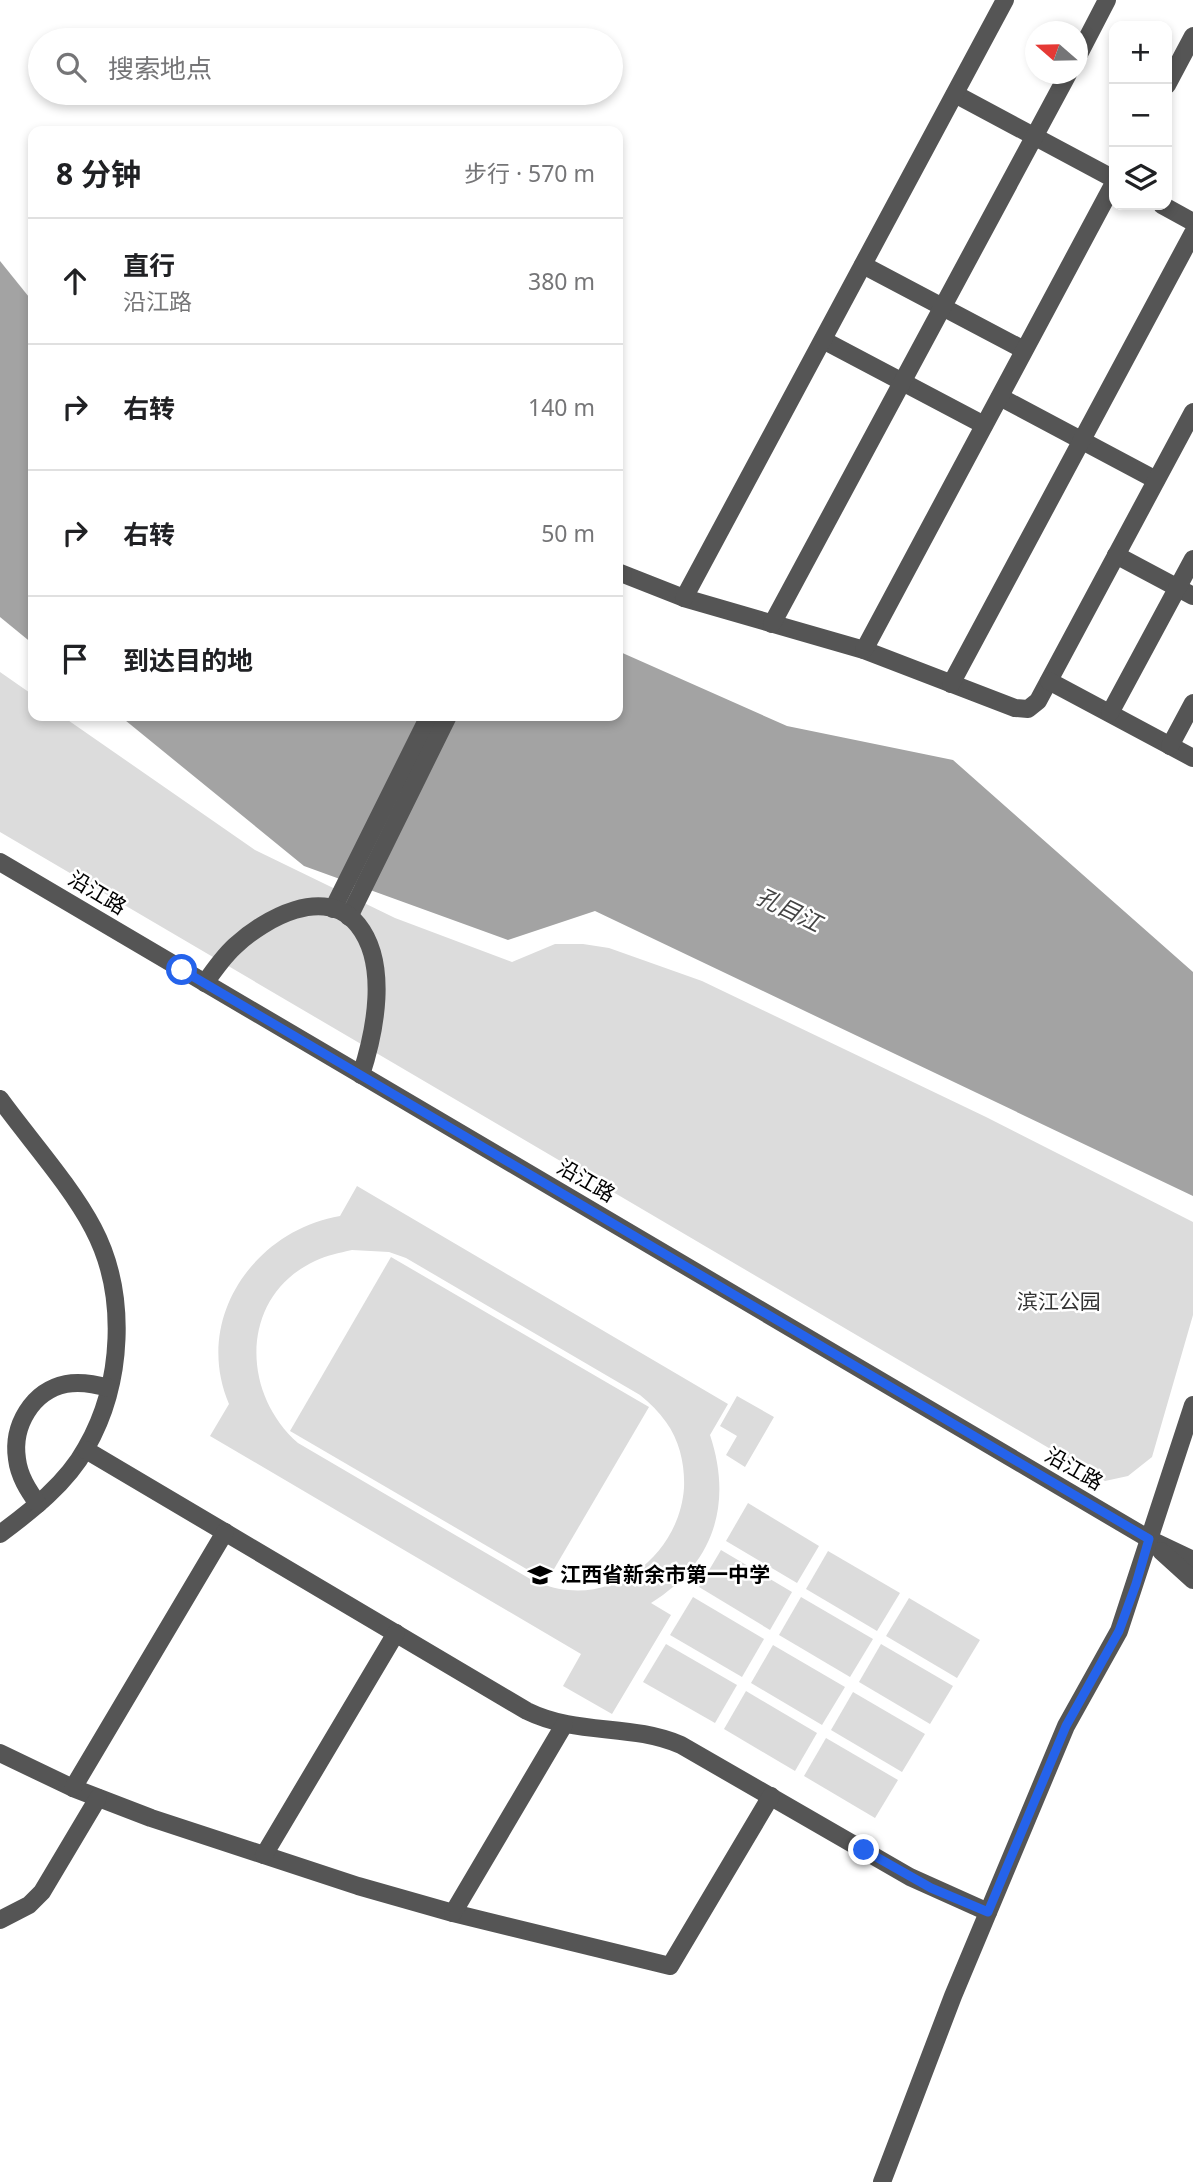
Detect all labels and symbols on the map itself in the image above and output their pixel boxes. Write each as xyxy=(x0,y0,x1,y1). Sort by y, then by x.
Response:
north arrow xyxy=(1025,21,1088,84)
street label: 沿江路 xyxy=(63,864,132,920)
water label: 孔目江 xyxy=(751,880,830,940)
route start xyxy=(166,954,197,985)
street label: 沿江路 xyxy=(552,1152,621,1208)
park label: 滨江公园 xyxy=(1017,1287,1101,1315)
street label: 沿江路 xyxy=(1040,1440,1109,1496)
place label: 江西省新余市第一中学 xyxy=(560,1560,770,1588)
school or university icon: 江西省新余市第一中学 xyxy=(526,1561,554,1589)
route end xyxy=(848,1834,879,1865)

